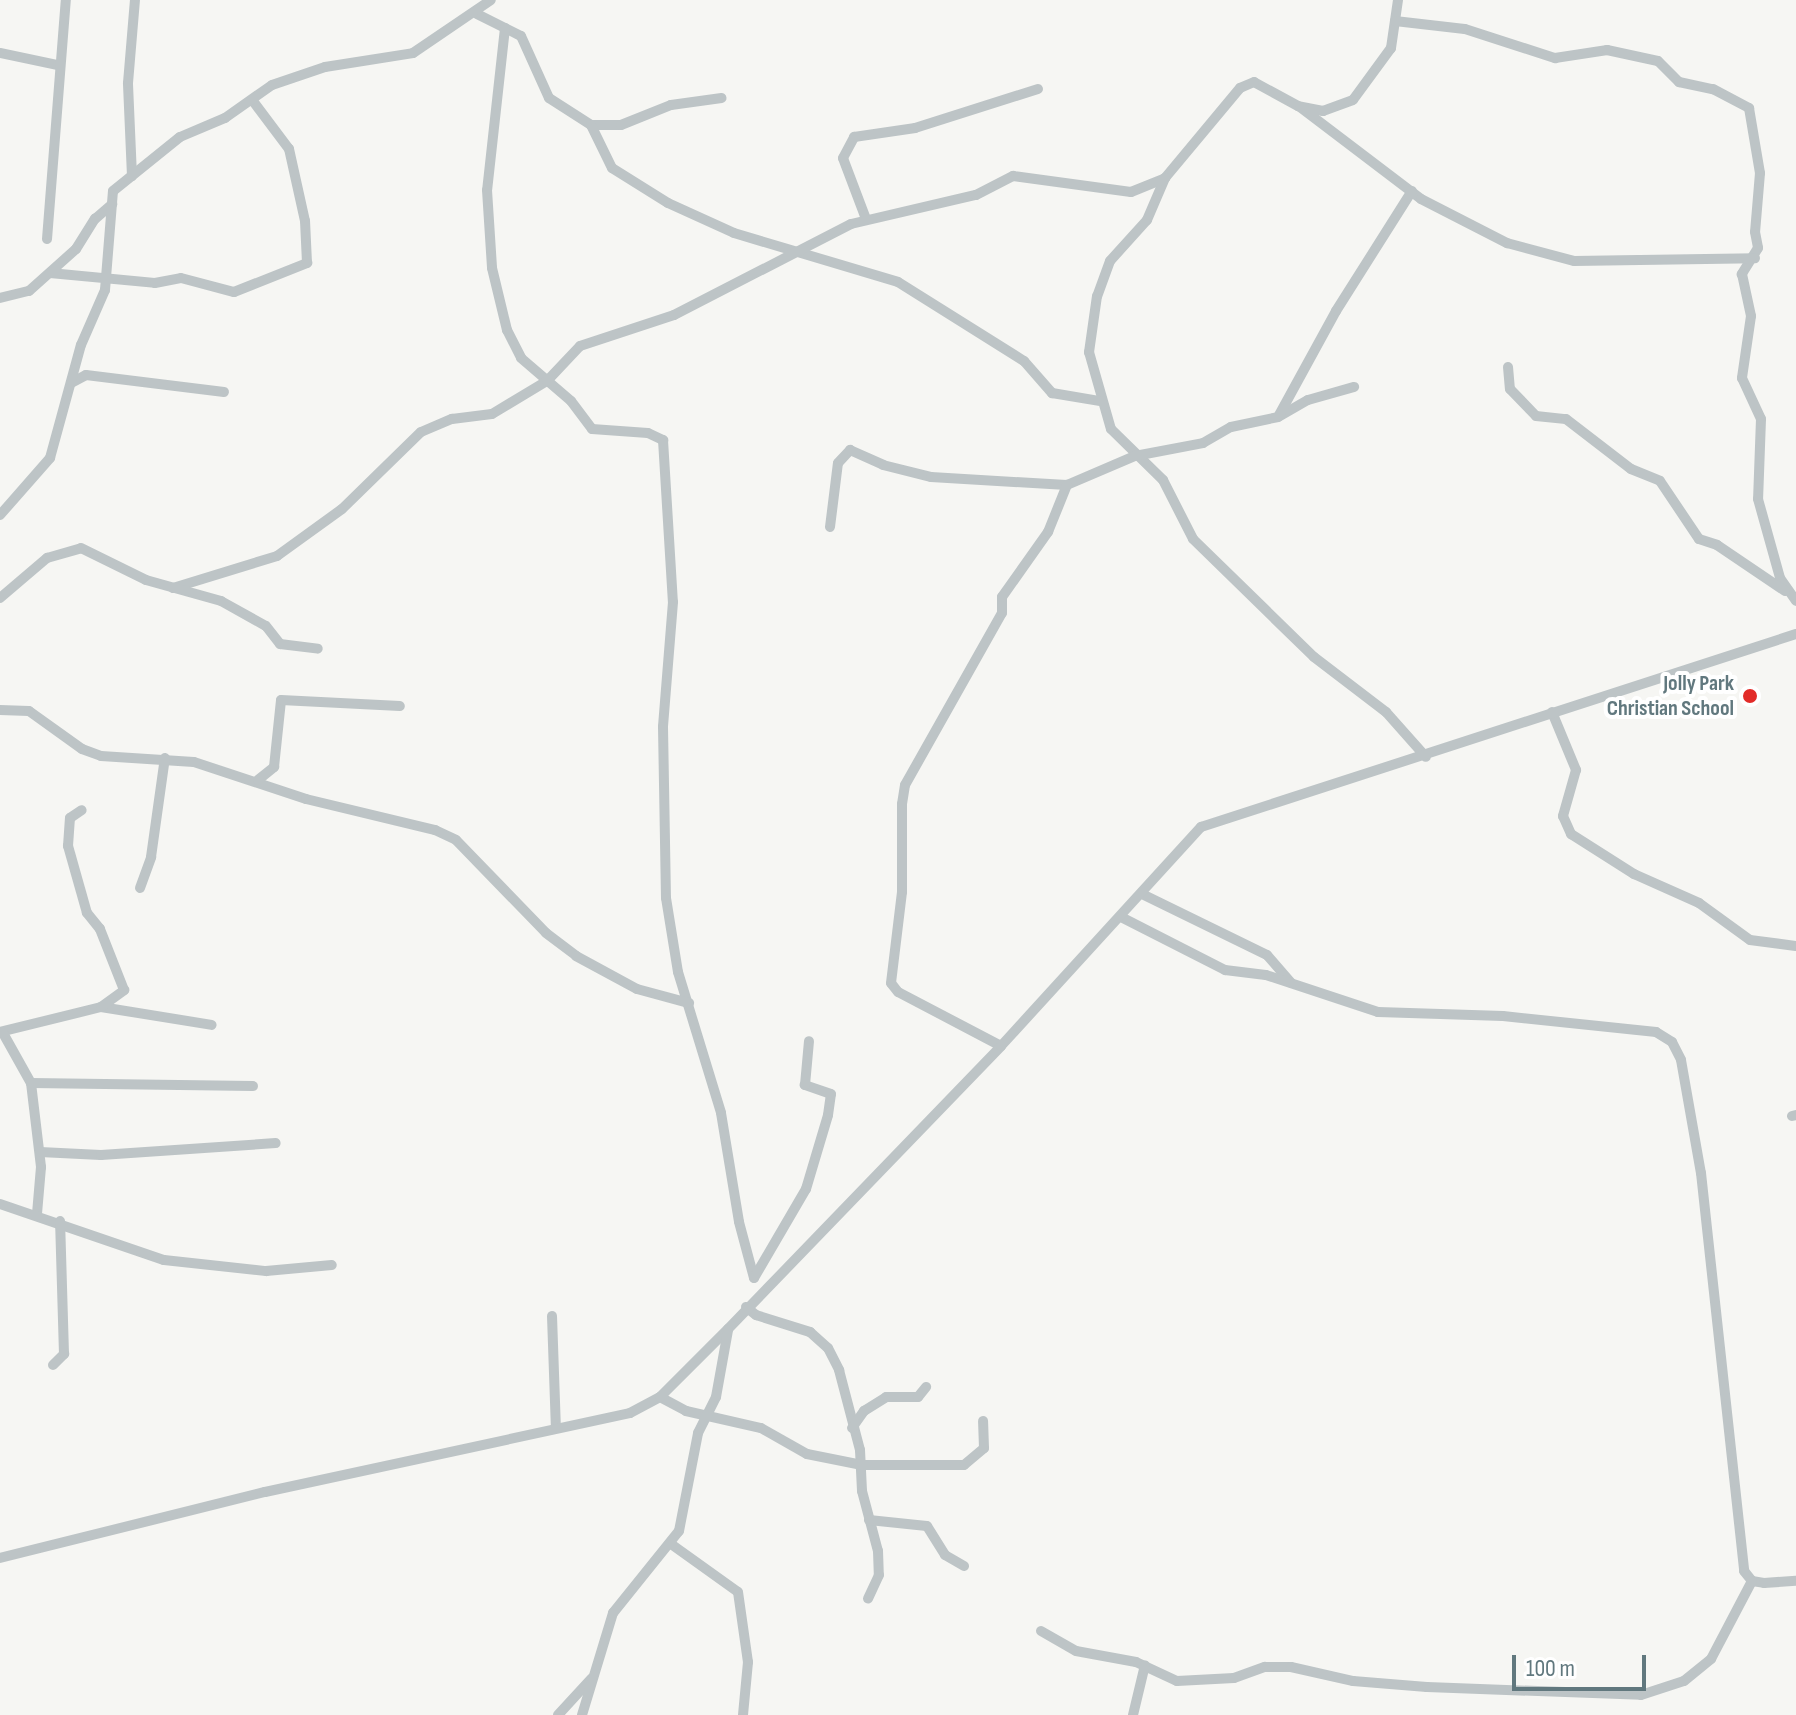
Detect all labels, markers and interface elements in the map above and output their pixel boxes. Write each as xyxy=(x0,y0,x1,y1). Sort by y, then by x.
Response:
place label: Jolly Park Christian School xyxy=(1607,670,1734,722)
marker: Jolly Park Christian School xyxy=(1741,687,1759,705)
scale bar xyxy=(1516,1639,1650,1689)
text: 100 m xyxy=(1526,1654,1575,1683)

